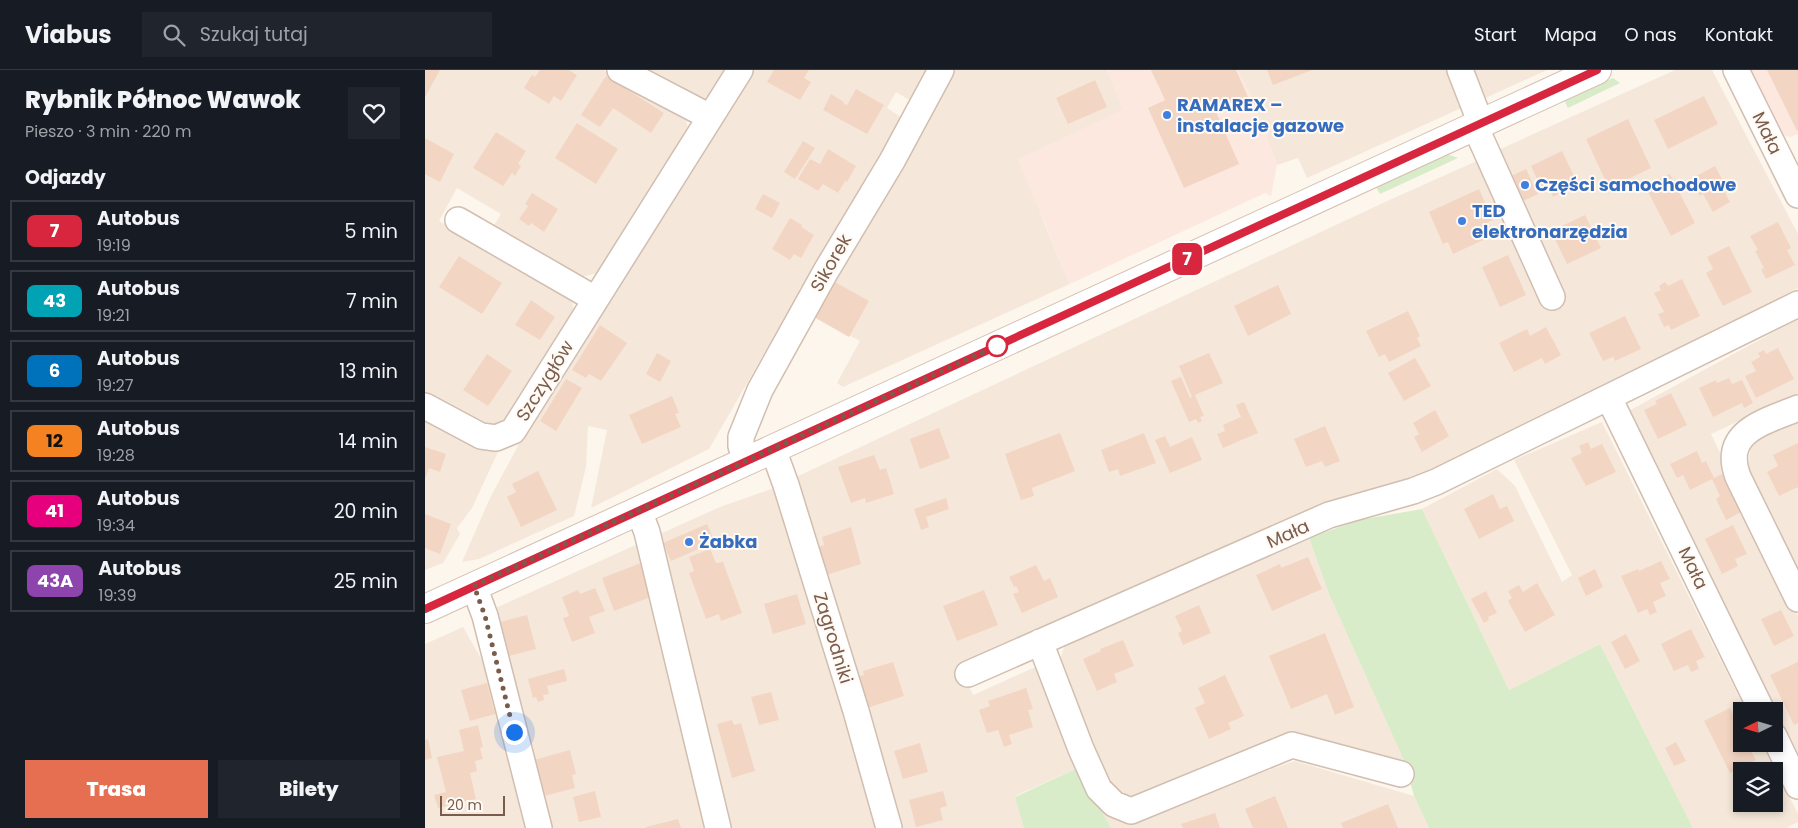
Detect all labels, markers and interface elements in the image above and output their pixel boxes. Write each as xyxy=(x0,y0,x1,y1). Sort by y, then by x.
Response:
search box xyxy=(142,12,492,57)
text: Viabus xyxy=(25,18,112,51)
icon: search xyxy=(160,21,188,49)
text: Szukaj tutaj xyxy=(200,21,308,48)
text: Start xyxy=(1474,22,1517,47)
text: Mapa xyxy=(1545,22,1597,47)
text: O nas xyxy=(1625,22,1677,47)
text: Kontakt xyxy=(1705,22,1773,47)
text: Rybnik Północ Wawok xyxy=(25,83,301,116)
button: heart xyxy=(348,87,400,139)
place label: RAMAREX – instalacje gazowe xyxy=(1177,92,1344,138)
street label: Mała xyxy=(1746,107,1788,158)
marker: RAMAREX – instalacje gazowe xyxy=(1161,109,1173,121)
text: Pieszo · 3 min · 220 m xyxy=(25,120,191,143)
text: Odjazdy xyxy=(25,164,106,191)
place label: Części samochodowe xyxy=(1535,172,1736,197)
marker: Części samochodowe xyxy=(1519,179,1531,191)
place label: TED elektronarzędzia xyxy=(1472,198,1628,244)
text: Autobus xyxy=(97,205,180,232)
marker: TED elektronarzędzia xyxy=(1456,215,1468,227)
text: 7 xyxy=(50,218,59,243)
text: 5 min xyxy=(345,218,398,245)
street label: Sikorek xyxy=(804,229,857,296)
text: 19:19 xyxy=(97,234,131,257)
line badge: 7 xyxy=(1171,243,1203,275)
text: 7 xyxy=(1182,246,1192,271)
text: Autobus xyxy=(97,275,180,302)
text: 43 xyxy=(43,288,66,313)
text: 7 min xyxy=(346,288,398,315)
text: 19:21 xyxy=(97,304,130,327)
street label: Szczygłów xyxy=(510,335,579,426)
unlabelled marker xyxy=(986,335,1008,357)
text: Autobus xyxy=(97,345,180,372)
text: 6 xyxy=(49,358,60,383)
text: 13 min xyxy=(339,358,398,385)
text: 19:27 xyxy=(97,374,134,397)
text: Autobus xyxy=(97,415,180,442)
text: 12 xyxy=(46,428,63,453)
text: 14 min xyxy=(338,428,398,455)
text: 19:28 xyxy=(97,444,135,467)
text: Autobus xyxy=(97,485,180,512)
text: 41 xyxy=(45,498,64,523)
text: 20 min xyxy=(334,498,398,525)
street label: Mała xyxy=(1262,513,1313,554)
text: 19:34 xyxy=(97,514,135,537)
place label: Żabka xyxy=(699,529,758,554)
marker: Żabka xyxy=(683,536,695,548)
street label: Mała xyxy=(1672,542,1714,593)
text: Autobus xyxy=(98,555,181,582)
text: 43A xyxy=(37,568,73,593)
text: 25 min xyxy=(334,568,398,595)
text: 19:39 xyxy=(98,584,136,607)
street label: Zagrodniki xyxy=(808,589,859,687)
north arrow xyxy=(1733,702,1783,752)
map controls xyxy=(1733,702,1783,812)
your location xyxy=(502,720,527,745)
button: Trasa xyxy=(25,760,208,818)
button: Bilety xyxy=(218,760,400,818)
button: layers xyxy=(1733,762,1783,812)
scale bar xyxy=(440,793,505,816)
text: 20 m xyxy=(447,795,482,815)

